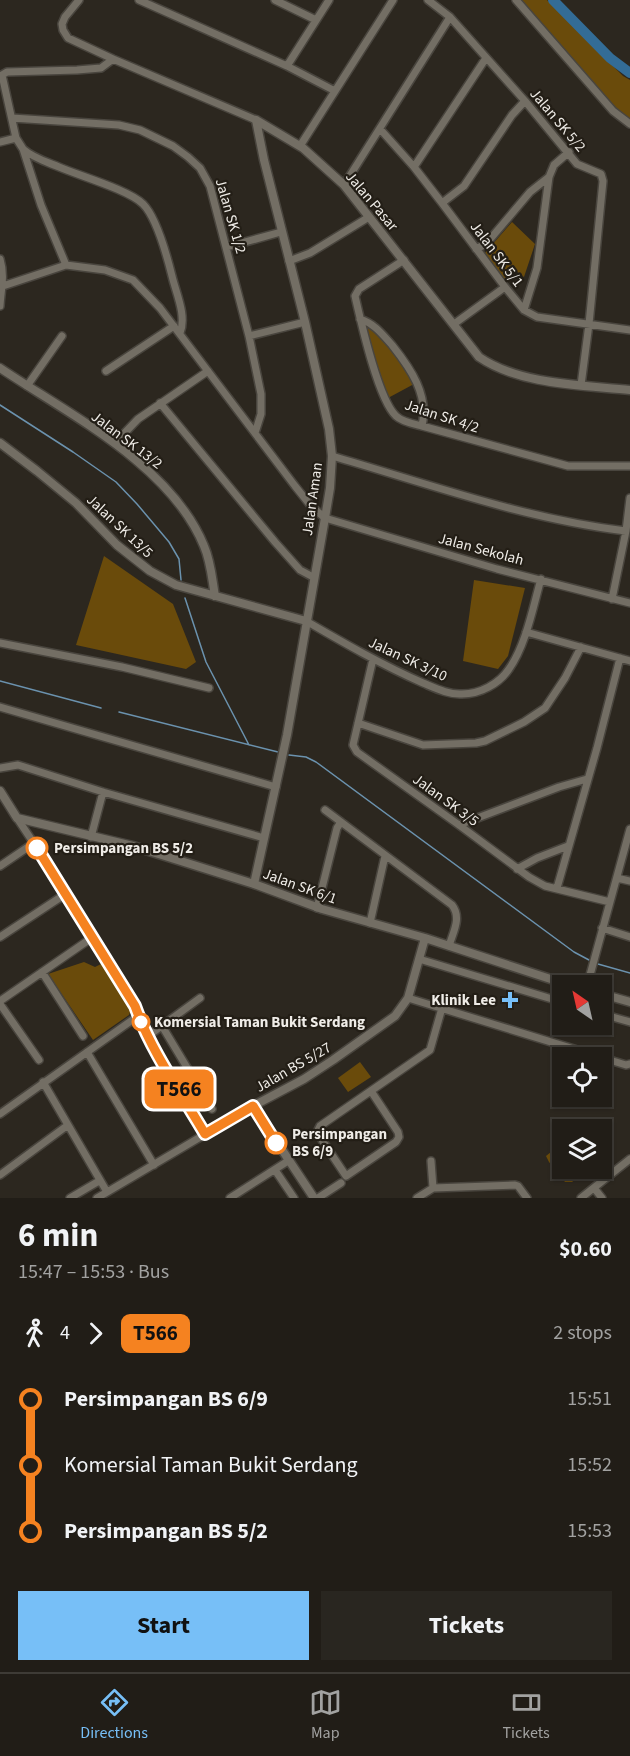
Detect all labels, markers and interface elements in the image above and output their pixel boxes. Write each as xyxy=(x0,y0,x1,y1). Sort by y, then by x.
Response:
street label: Jalan SK 5/2 xyxy=(525,84,590,157)
street label: Jalan Pasar xyxy=(340,167,403,236)
street label: Jalan SK 1/2 xyxy=(210,176,251,256)
street label: Jalan SK 5/1 xyxy=(465,217,528,291)
street label: Jalan SK 4/2 xyxy=(402,395,482,438)
street label: Jalan SK 13/2 xyxy=(87,407,167,474)
street label: Jalan Aman xyxy=(297,461,328,537)
street label: Jalan SK 13/5 xyxy=(82,490,158,563)
street label: Jalan Sekolah xyxy=(436,528,526,571)
street label: Jalan SK 3/10 xyxy=(365,632,451,687)
street label: Jalan SK 3/5 xyxy=(408,769,483,832)
marker: Persimpangan BS 5/2 xyxy=(26,837,48,859)
place label: Persimpangan BS 5/2 xyxy=(54,838,193,859)
street label: Jalan SK 6/1 xyxy=(260,863,340,910)
north arrow xyxy=(552,975,612,1035)
map controls xyxy=(552,975,612,1179)
place label: Klinik Lee xyxy=(431,990,496,1011)
marker: Klinik Lee xyxy=(501,991,519,1009)
place label: Komersial Taman Bukit Serdang xyxy=(154,1012,365,1033)
marker: Komersial Taman Bukit Serdang xyxy=(132,1013,150,1031)
street label: Jalan BS 5/27 xyxy=(251,1037,335,1098)
button: locate xyxy=(552,1047,612,1107)
line badge: T566 xyxy=(137,1070,221,1108)
text: T566 xyxy=(157,1074,201,1104)
button: layers xyxy=(552,1119,612,1179)
place label: Persimpangan BS 6/9 xyxy=(292,1124,387,1162)
marker: Persimpangan BS 6/9 xyxy=(265,1132,287,1154)
text: 6 min xyxy=(18,1212,98,1259)
text: $0.60 xyxy=(559,1233,612,1265)
text: 15:47 – 15:53 · Bus xyxy=(18,1258,169,1286)
icon: walk xyxy=(18,1317,51,1350)
icon: forward xyxy=(79,1317,112,1350)
text: T566 xyxy=(133,1318,178,1348)
text: 4 xyxy=(60,1319,70,1347)
text: 2 stops xyxy=(553,1319,612,1347)
text: Persimpangan BS 6/9 xyxy=(64,1383,268,1415)
text: 15:51 xyxy=(567,1385,612,1413)
text: Komersial Taman Bukit Serdang xyxy=(64,1449,358,1481)
text: 15:52 xyxy=(567,1451,612,1479)
text: Persimpangan BS 5/2 xyxy=(64,1515,268,1547)
text: 15:53 xyxy=(567,1517,612,1545)
button: Start xyxy=(18,1591,309,1660)
button: Tickets xyxy=(321,1591,612,1660)
tab: Directions xyxy=(80,1686,148,1744)
tab: Map xyxy=(309,1686,342,1744)
tab: Tickets xyxy=(502,1686,550,1744)

